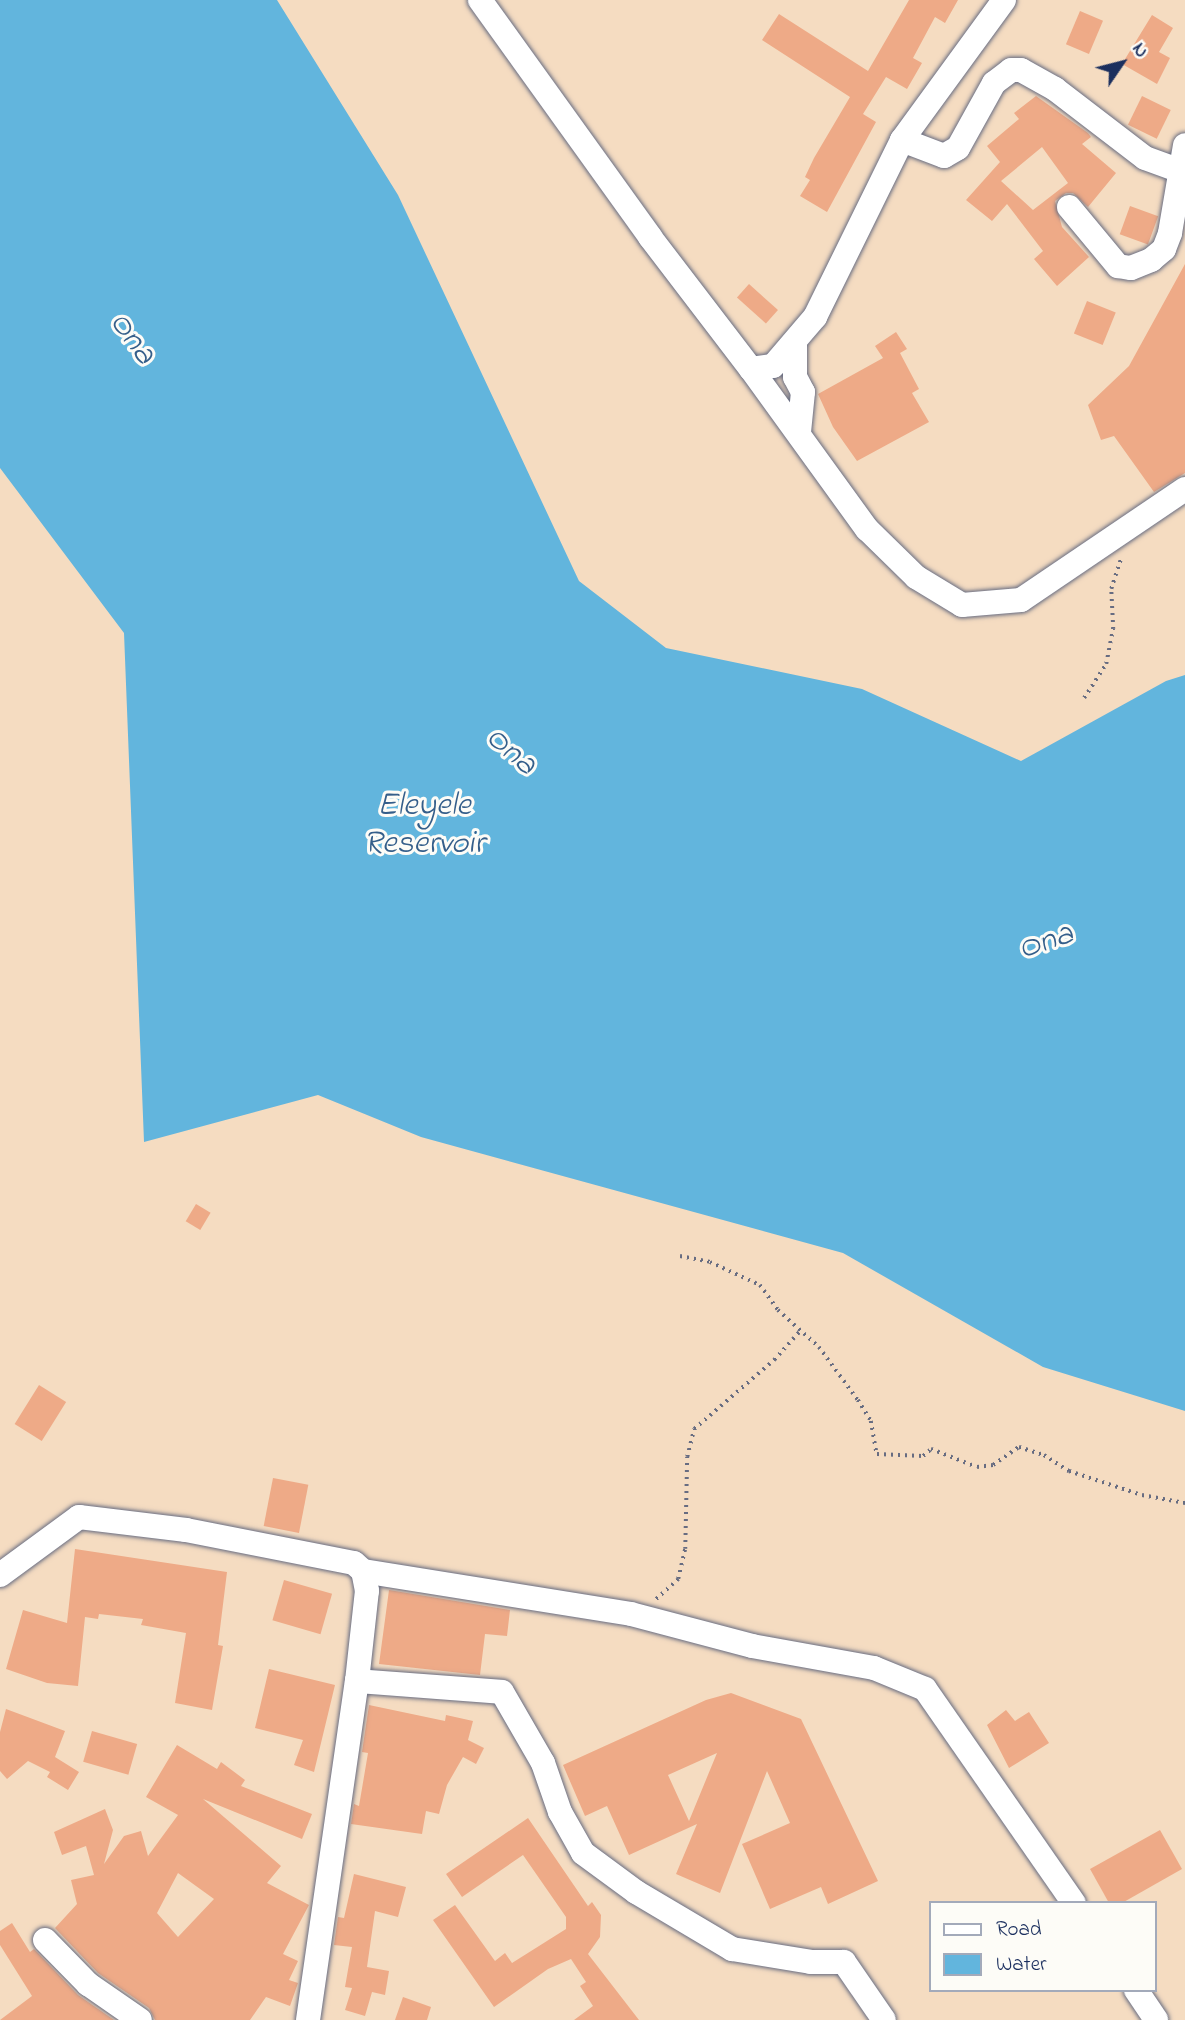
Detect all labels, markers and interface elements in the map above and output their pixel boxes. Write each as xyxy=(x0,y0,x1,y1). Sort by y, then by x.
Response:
north arrow xyxy=(1087,28,1157,98)
text: N xyxy=(1125,38,1154,64)
water label: Ona xyxy=(99,305,163,373)
water label: Ona xyxy=(476,719,544,785)
water label: Eleyele Reservoir xyxy=(364,787,484,865)
water label: Ona xyxy=(1013,916,1079,970)
legend xyxy=(930,1901,1157,1992)
text: Road xyxy=(996,1915,1042,1945)
text: Water xyxy=(996,1950,1047,1980)

